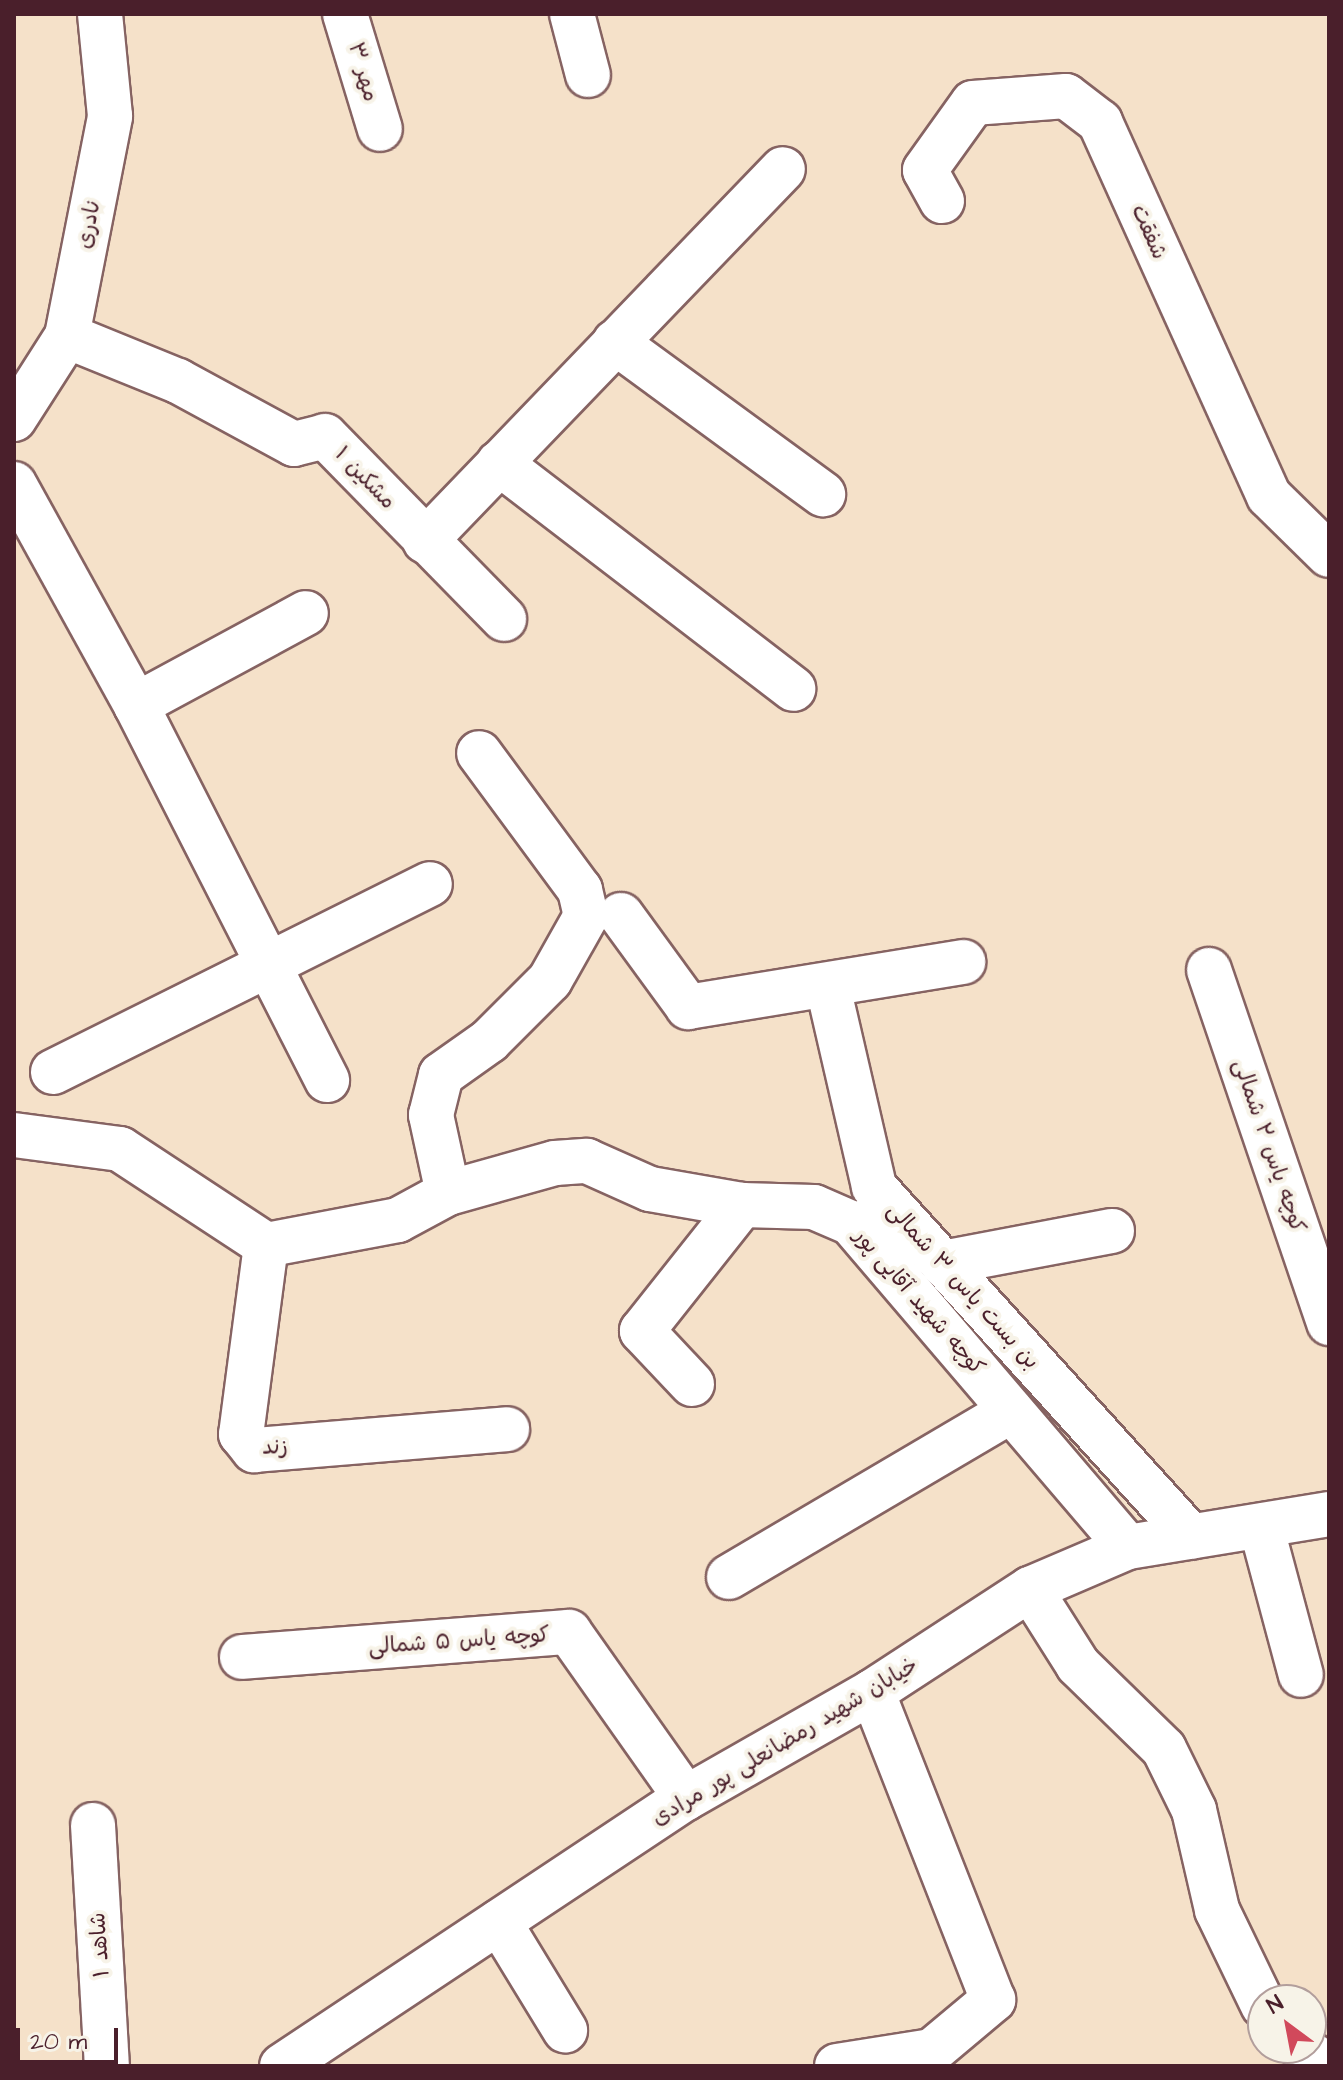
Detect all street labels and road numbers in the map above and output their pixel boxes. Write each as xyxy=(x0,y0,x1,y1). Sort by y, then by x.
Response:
street label: مهر ۳ xyxy=(342,39,384,105)
street label: نادری xyxy=(71,197,107,251)
street label: شفقت xyxy=(1125,201,1173,263)
street label: مشکین ۱ xyxy=(329,441,401,515)
street label: کوچه یاس ۲ شمالی xyxy=(1227,1056,1311,1236)
street label: بن بست یاس ۳ شمالی xyxy=(881,1197,1045,1375)
street label: کوچه شهید آقایی پور xyxy=(848,1223,990,1381)
street label: زند xyxy=(262,1433,288,1461)
street label: کوچه یاس ۵ شمالی xyxy=(367,1621,551,1661)
street label: خیابان شهید رمضانعلی پور مرادی xyxy=(647,1652,923,1832)
street label: شاهد ۱ xyxy=(85,1912,115,1978)

